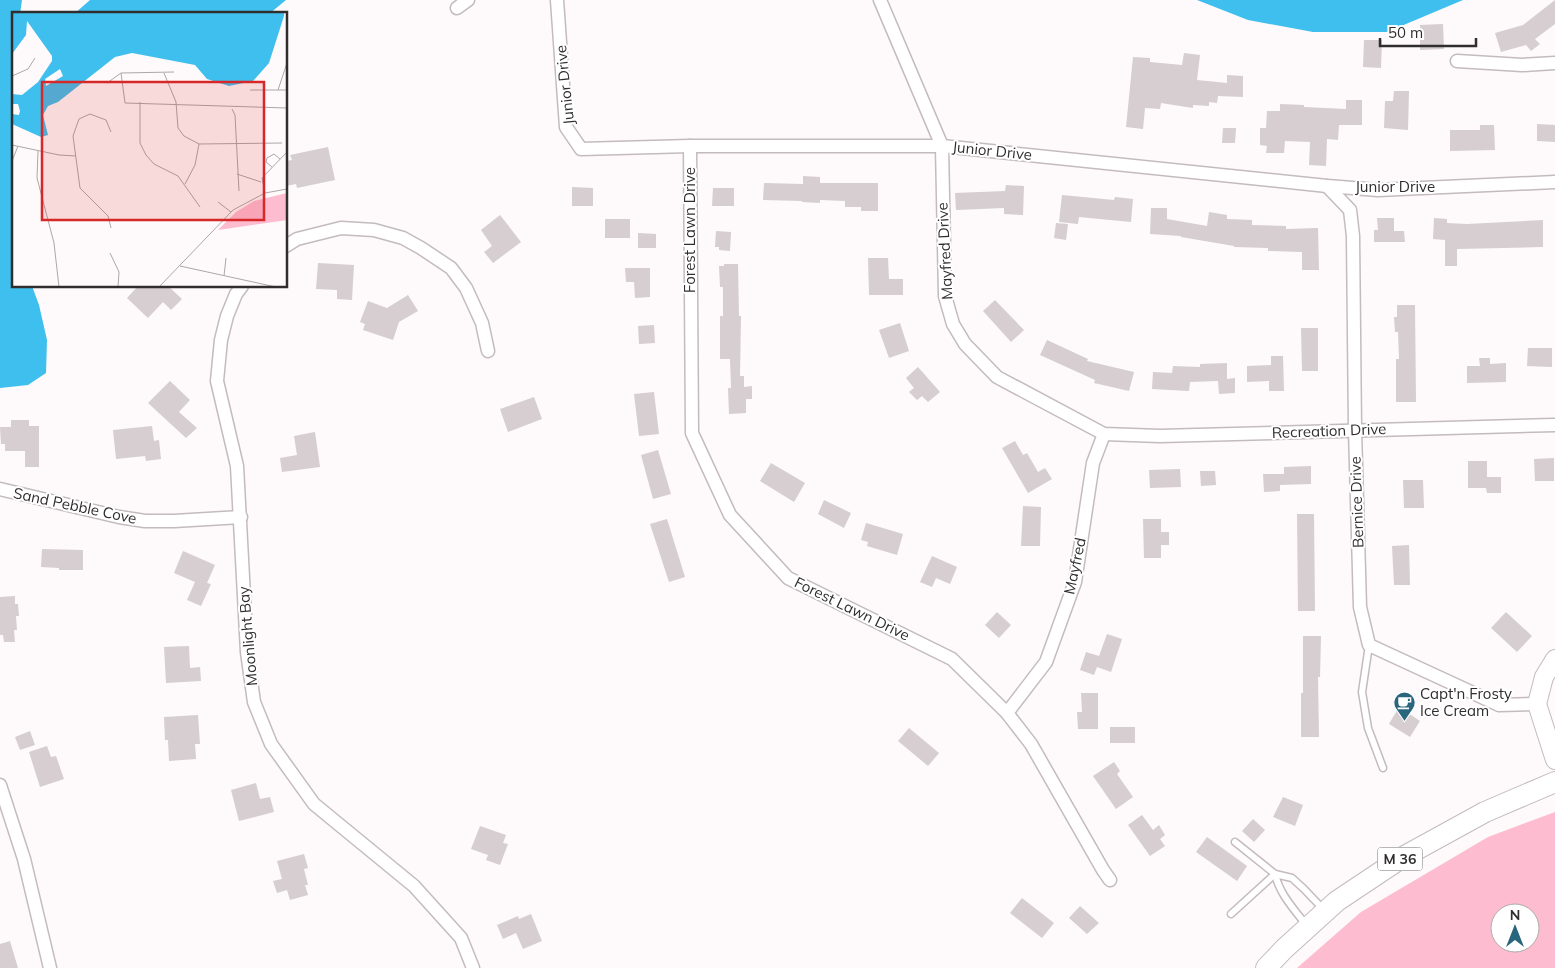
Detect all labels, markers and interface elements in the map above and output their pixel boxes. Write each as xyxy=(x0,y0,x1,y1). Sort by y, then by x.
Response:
inset map xyxy=(12,12,288,288)
scale bar xyxy=(1380,15,1476,47)
text: 50 m xyxy=(1388,23,1423,42)
street label: Junior Drive xyxy=(551,44,578,126)
street label: Junior Drive xyxy=(951,137,1033,164)
street label: Forest Lawn Drive xyxy=(680,167,699,293)
street label: Junior Drive xyxy=(1355,177,1435,196)
street label: Mayfred Drive xyxy=(932,202,957,300)
street label: Recreation Drive xyxy=(1271,419,1387,442)
street label: Bernice Drive xyxy=(1345,456,1368,548)
street label: Sand Pebble Cove xyxy=(12,483,138,528)
street label: Mayfred xyxy=(1059,536,1090,596)
street label: Forest Lawn Drive xyxy=(792,572,913,645)
street label: Moonlight Bay xyxy=(234,585,261,687)
place label: Capt'n Frosty Ice Cream xyxy=(1420,684,1512,720)
cafe icon: Capt'n Frosty Ice Cream xyxy=(1392,691,1416,722)
road number: M 36 xyxy=(1378,848,1422,871)
north arrow xyxy=(1490,903,1540,953)
text: N xyxy=(1510,906,1520,924)

